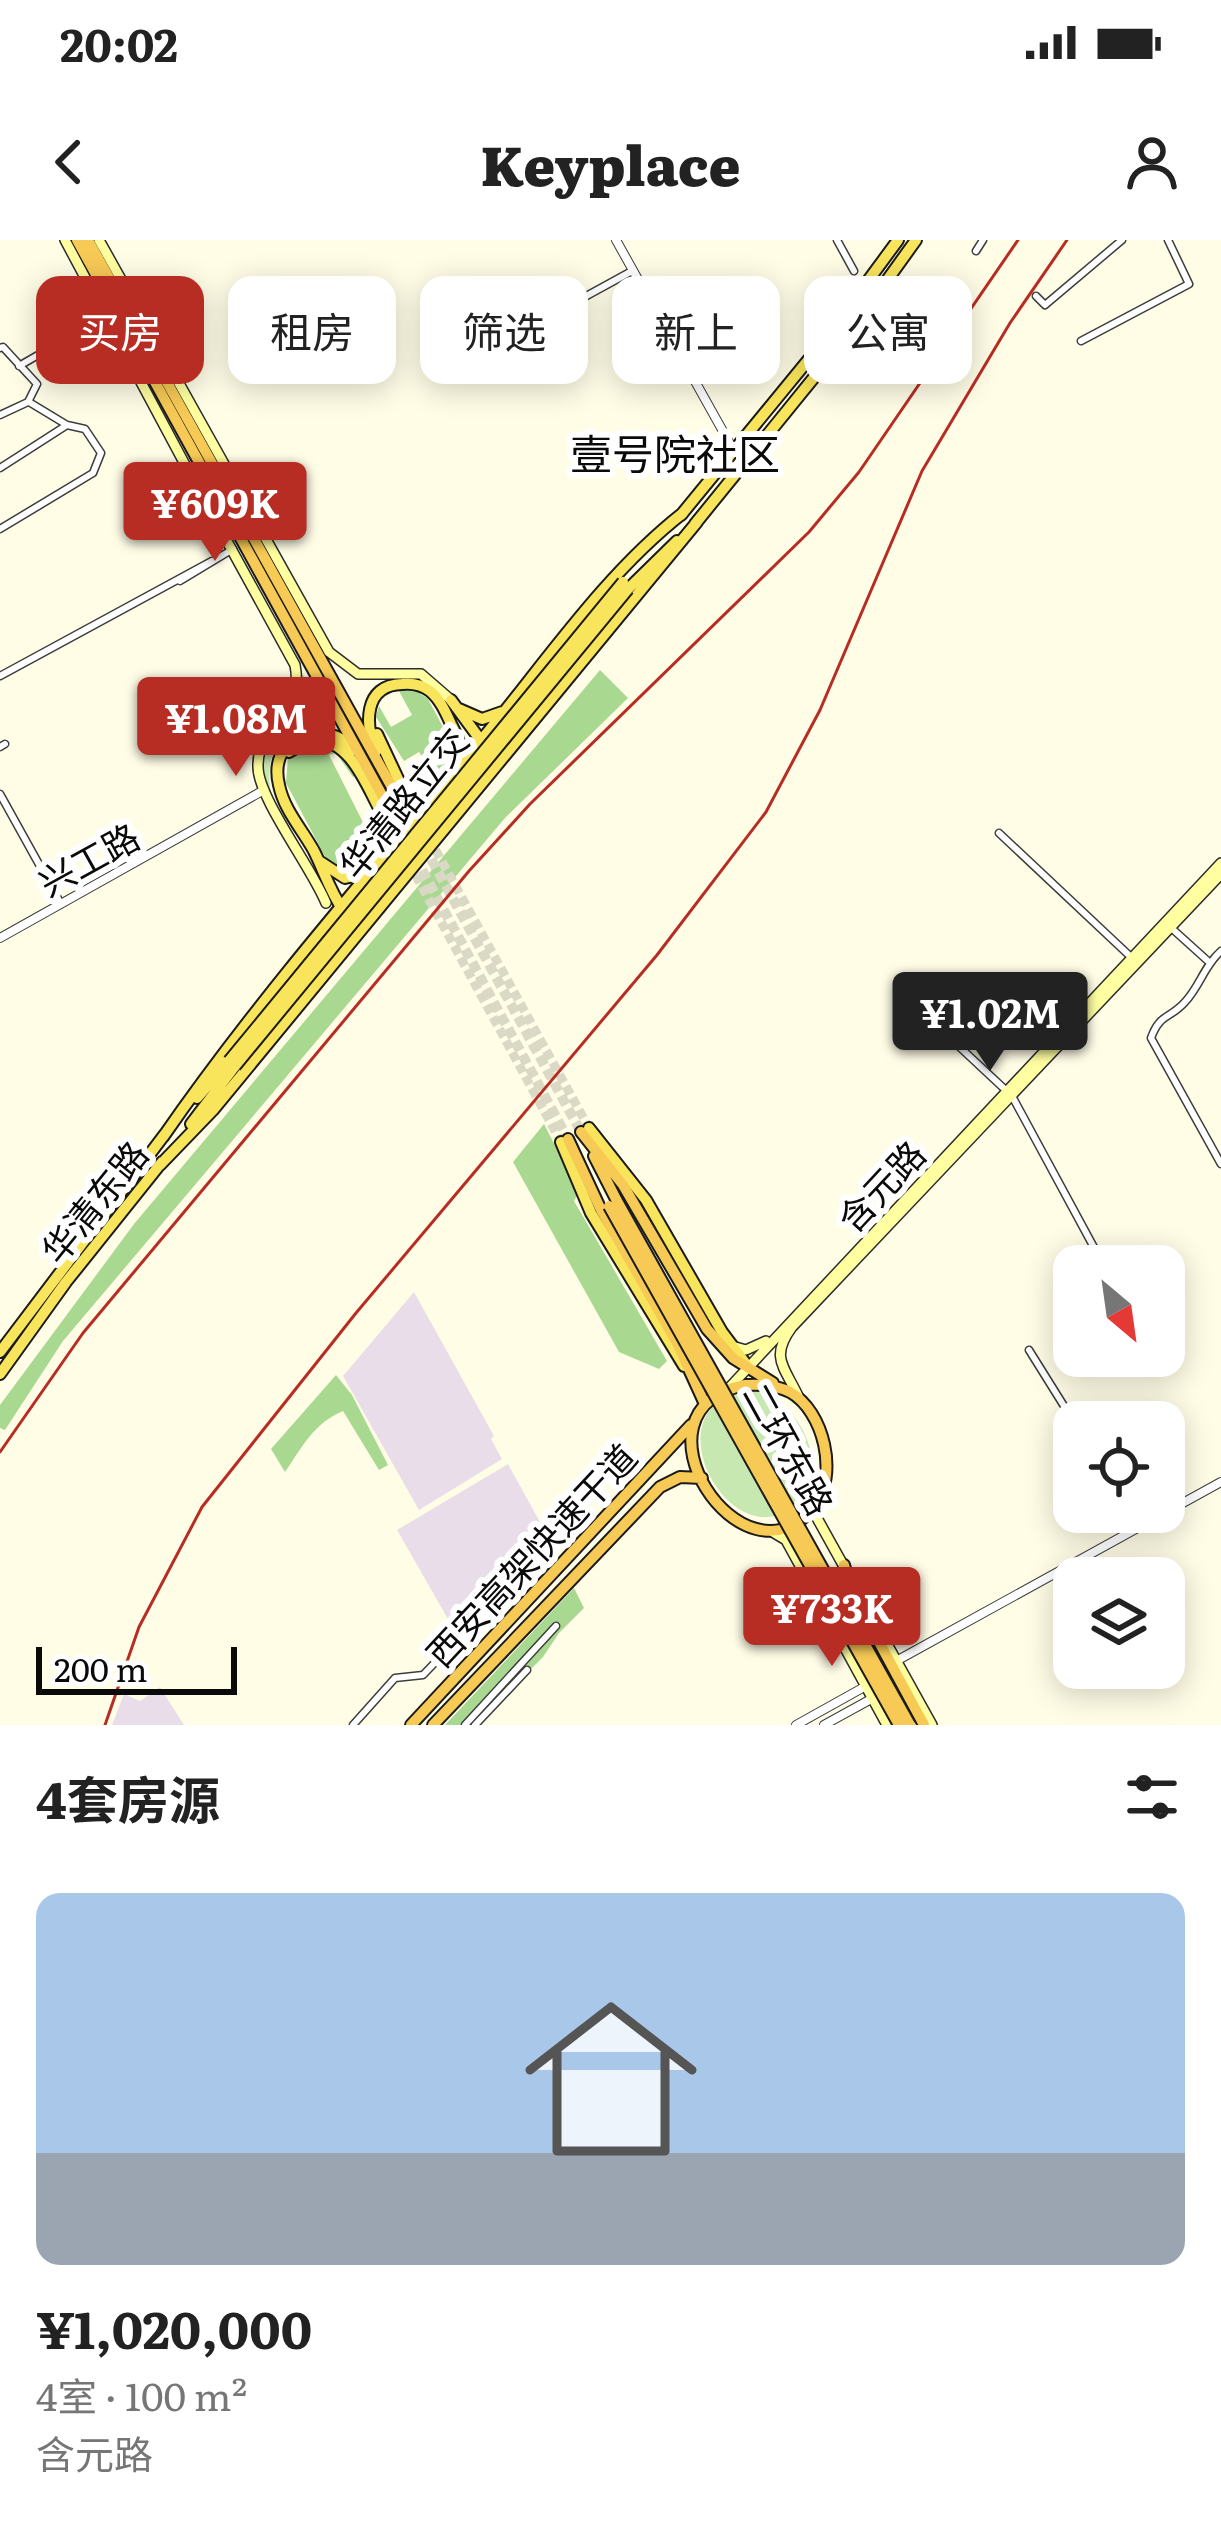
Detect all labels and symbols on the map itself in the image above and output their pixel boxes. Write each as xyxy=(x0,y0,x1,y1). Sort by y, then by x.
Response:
district label: 壹号院社区 xyxy=(570,421,780,483)
pin: ¥609K xyxy=(131,462,299,564)
pin: ¥1.08M xyxy=(138,677,334,779)
street label: 华清路立交 xyxy=(325,715,479,889)
street label: 兴工路 xyxy=(28,809,148,907)
pin: ¥1.02M xyxy=(892,972,1088,1074)
street label: 含元路 xyxy=(824,1127,936,1243)
street label: 华清东路 xyxy=(27,1128,159,1274)
north arrow xyxy=(1053,1245,1185,1377)
street label: 二环东路 xyxy=(732,1372,848,1524)
street label: 西安高架快速干道 xyxy=(412,1431,648,1677)
pin: ¥733K xyxy=(748,1567,916,1669)
scale bar xyxy=(36,1641,237,1694)

